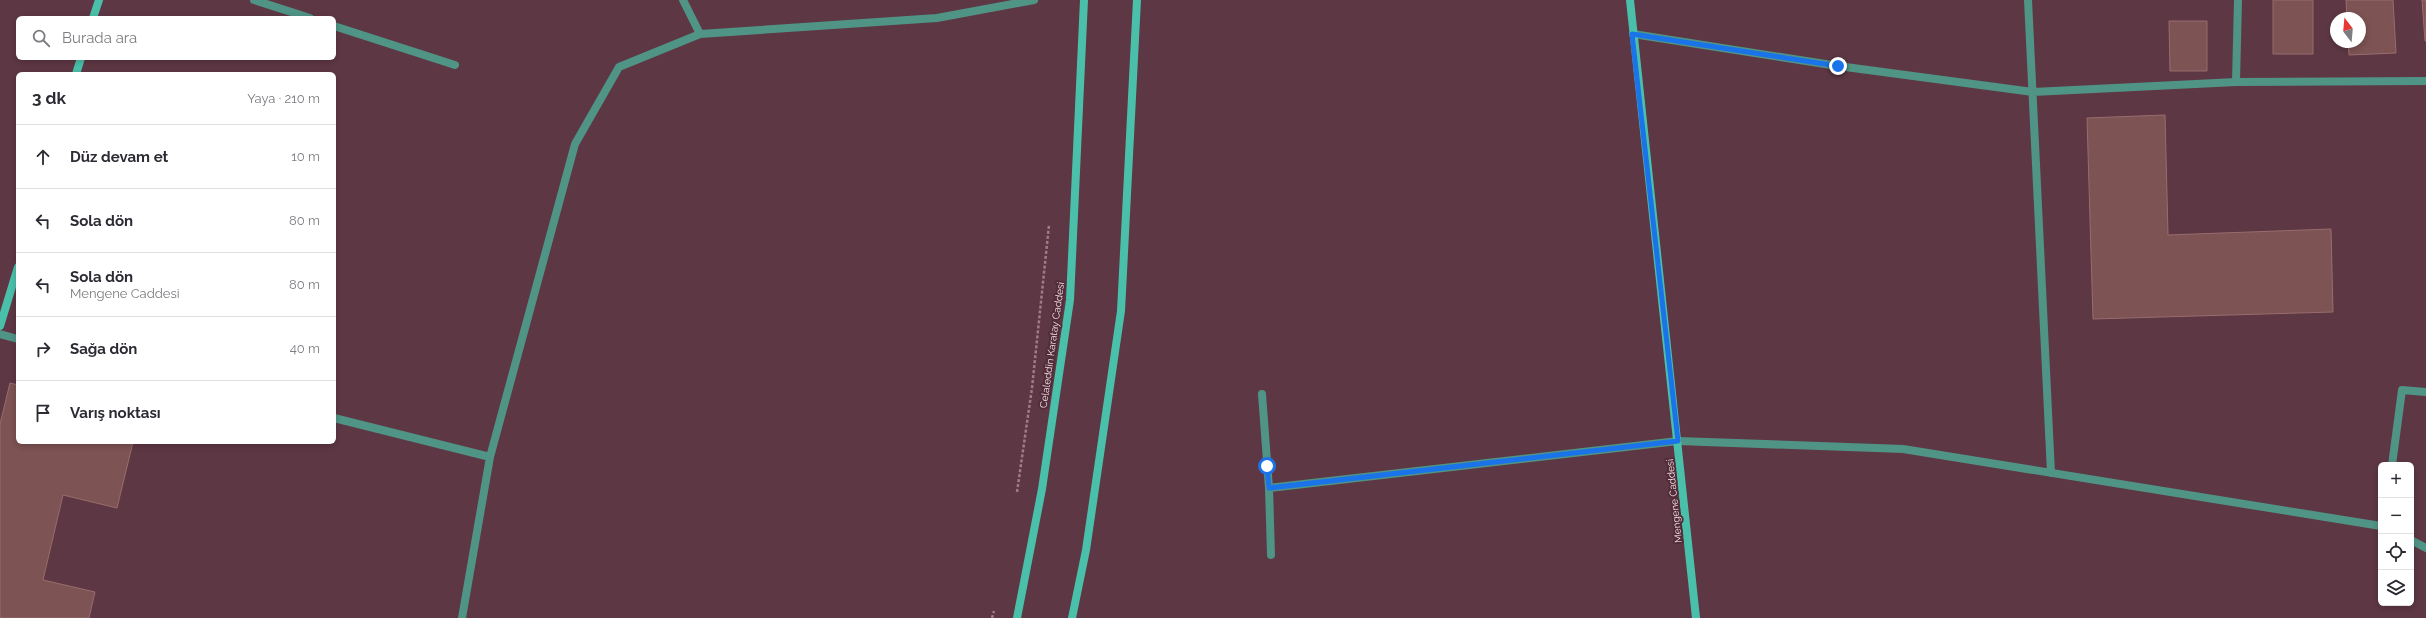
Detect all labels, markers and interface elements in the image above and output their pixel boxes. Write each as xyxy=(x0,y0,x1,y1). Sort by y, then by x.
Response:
north arrow xyxy=(2330,12,2366,48)
search box xyxy=(16,16,336,60)
icon: search xyxy=(30,27,52,49)
text: Burada ara xyxy=(62,29,137,47)
route end xyxy=(1829,57,1847,75)
text: 3 dk xyxy=(32,88,66,108)
text: Yaya · 210 m xyxy=(247,91,320,106)
icon: ahead xyxy=(32,146,54,168)
text: Düz devam et xyxy=(70,148,168,166)
text: 10 m xyxy=(291,149,320,164)
icon: left xyxy=(32,210,54,232)
text: Sola dön xyxy=(70,212,133,230)
text: 80 m xyxy=(289,213,320,228)
text: Sola dön xyxy=(70,268,133,286)
icon: left xyxy=(32,274,54,296)
text: 80 m xyxy=(289,277,320,292)
street label: Celaleddin Karatay Caddesi xyxy=(1038,281,1066,409)
text: Mengene Caddesi xyxy=(70,286,180,301)
icon: right xyxy=(32,338,54,360)
text: Sağa dön xyxy=(70,340,137,358)
text: 40 m xyxy=(290,341,320,356)
icon: arrive xyxy=(32,402,54,424)
text: Varış noktası xyxy=(70,404,161,422)
route start xyxy=(1258,457,1276,475)
street label: Mengene Caddesi xyxy=(1664,458,1684,544)
map controls xyxy=(2378,462,2414,606)
button: + xyxy=(2378,462,2414,498)
button: − xyxy=(2378,498,2414,534)
button: locate xyxy=(2378,534,2414,570)
button: layers xyxy=(2378,570,2414,606)

